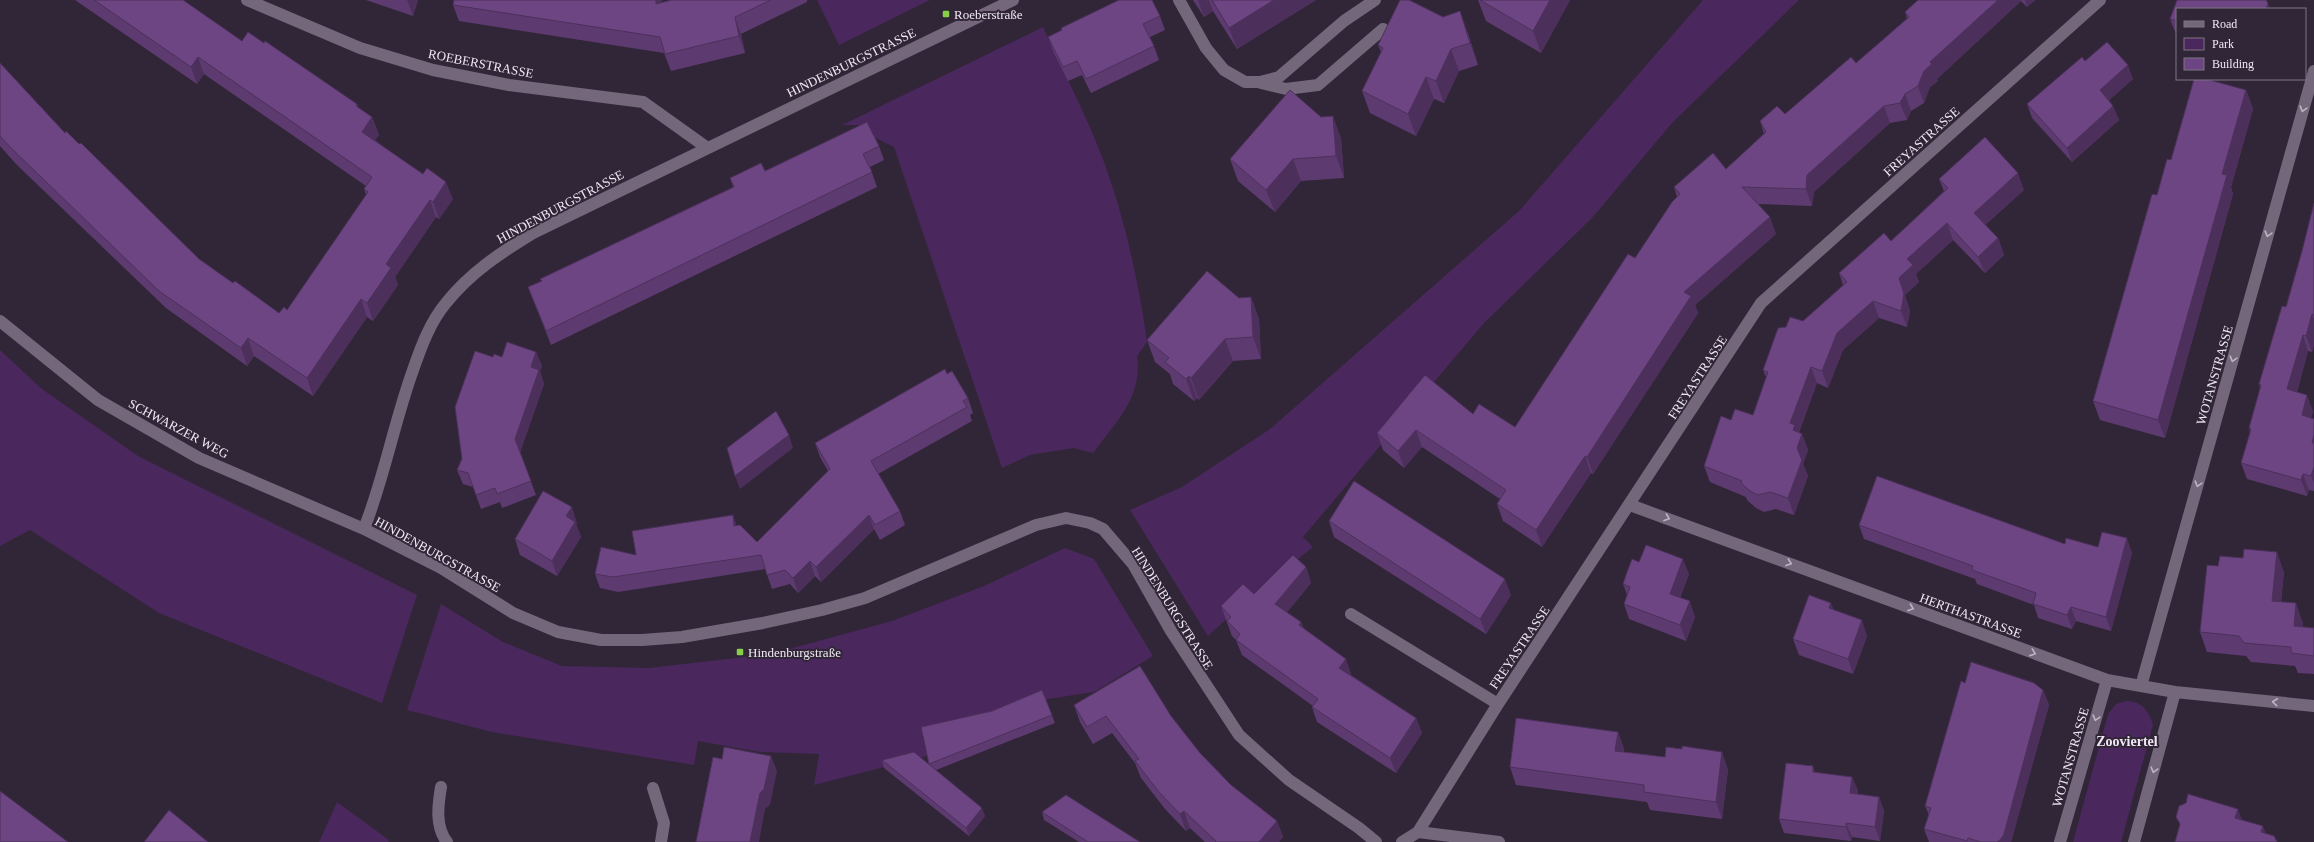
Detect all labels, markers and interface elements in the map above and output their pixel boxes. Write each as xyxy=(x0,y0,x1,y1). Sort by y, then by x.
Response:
place label: Roeberstraße xyxy=(954,7,1023,22)
legend xyxy=(2176,8,2306,80)
marker: Roeberstraße xyxy=(941,9,951,19)
text: Road xyxy=(2212,17,2237,31)
street label: HINDENBURGSTRASSE xyxy=(784,25,918,100)
text: Park xyxy=(2212,37,2234,51)
street label: ROEBERSTRASSE xyxy=(427,46,535,81)
text: Building xyxy=(2212,57,2254,71)
street label: FREYASTRASSE xyxy=(1880,103,1962,179)
one-way arrow xyxy=(2300,106,2308,112)
street label: HINDENBURGSTRASSE xyxy=(494,167,626,246)
one-way arrow xyxy=(2264,230,2273,237)
street label: WOTANSTRASSE xyxy=(2193,324,2236,427)
street label: FREYASTRASSE xyxy=(1665,333,1730,422)
one-way arrow xyxy=(2229,356,2238,363)
street label: SCHWARZER WEG xyxy=(126,396,231,461)
one-way arrow xyxy=(2194,481,2203,488)
street label: HINDENBURGSTRASSE xyxy=(372,514,503,595)
one-way arrow xyxy=(1663,514,1670,522)
street label: HINDENBURGSTRASSE xyxy=(1129,544,1216,672)
one-way arrow xyxy=(1785,559,1792,567)
street label: HERTHASTRASSE xyxy=(1918,590,2024,641)
street label: FREYASTRASSE xyxy=(1486,603,1553,692)
one-way arrow xyxy=(1907,604,1914,612)
place label: Hindenburgstraße xyxy=(748,645,841,660)
marker: Hindenburgstraße xyxy=(735,647,745,657)
one-way arrow xyxy=(2029,648,2036,657)
one-way arrow xyxy=(2272,698,2278,707)
street label: WOTANSTRASSE xyxy=(2049,706,2092,809)
one-way arrow xyxy=(2092,714,2101,721)
district label: Zooviertel xyxy=(2096,734,2158,749)
one-way arrow xyxy=(2150,767,2159,774)

